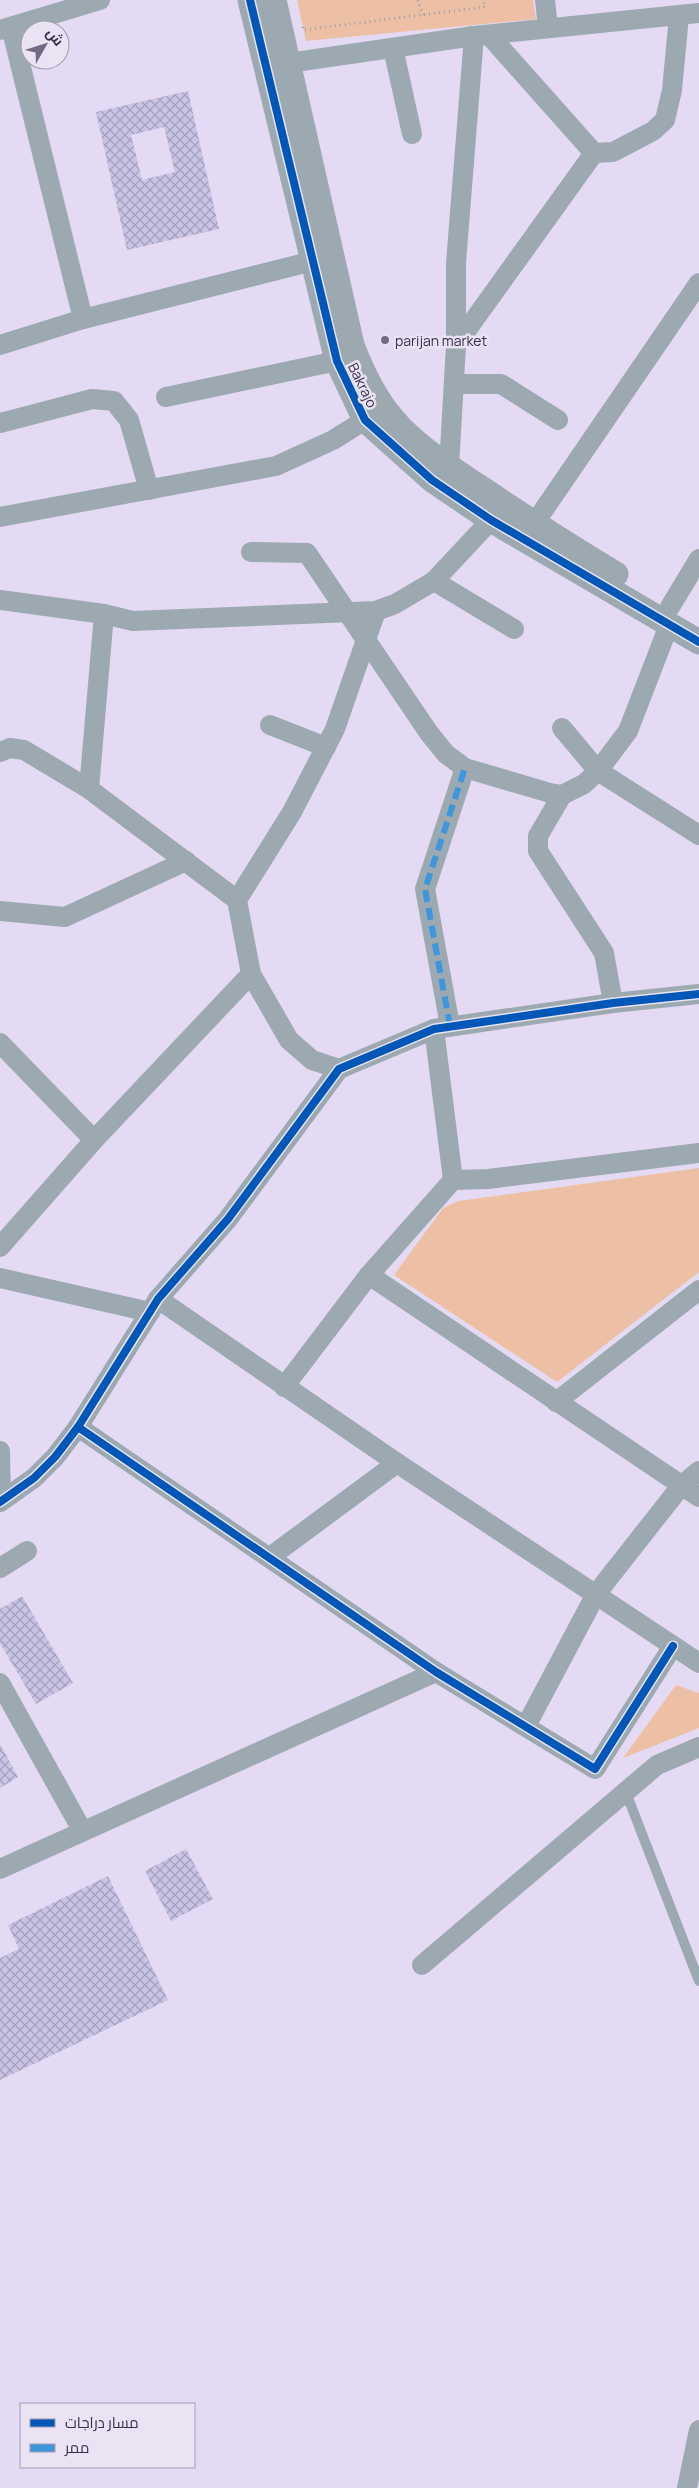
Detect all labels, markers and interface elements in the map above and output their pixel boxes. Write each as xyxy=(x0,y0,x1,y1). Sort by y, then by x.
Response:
north arrow xyxy=(20,20,70,70)
text: ش xyxy=(42,24,69,49)
place label: parijan market xyxy=(395,331,487,350)
marker: parijan market xyxy=(379,334,391,346)
street label: Bakrajo xyxy=(344,359,382,411)
legend xyxy=(20,2403,195,2468)
text: مسار دراجات xyxy=(65,2412,139,2433)
text: ممر xyxy=(64,2437,89,2458)

